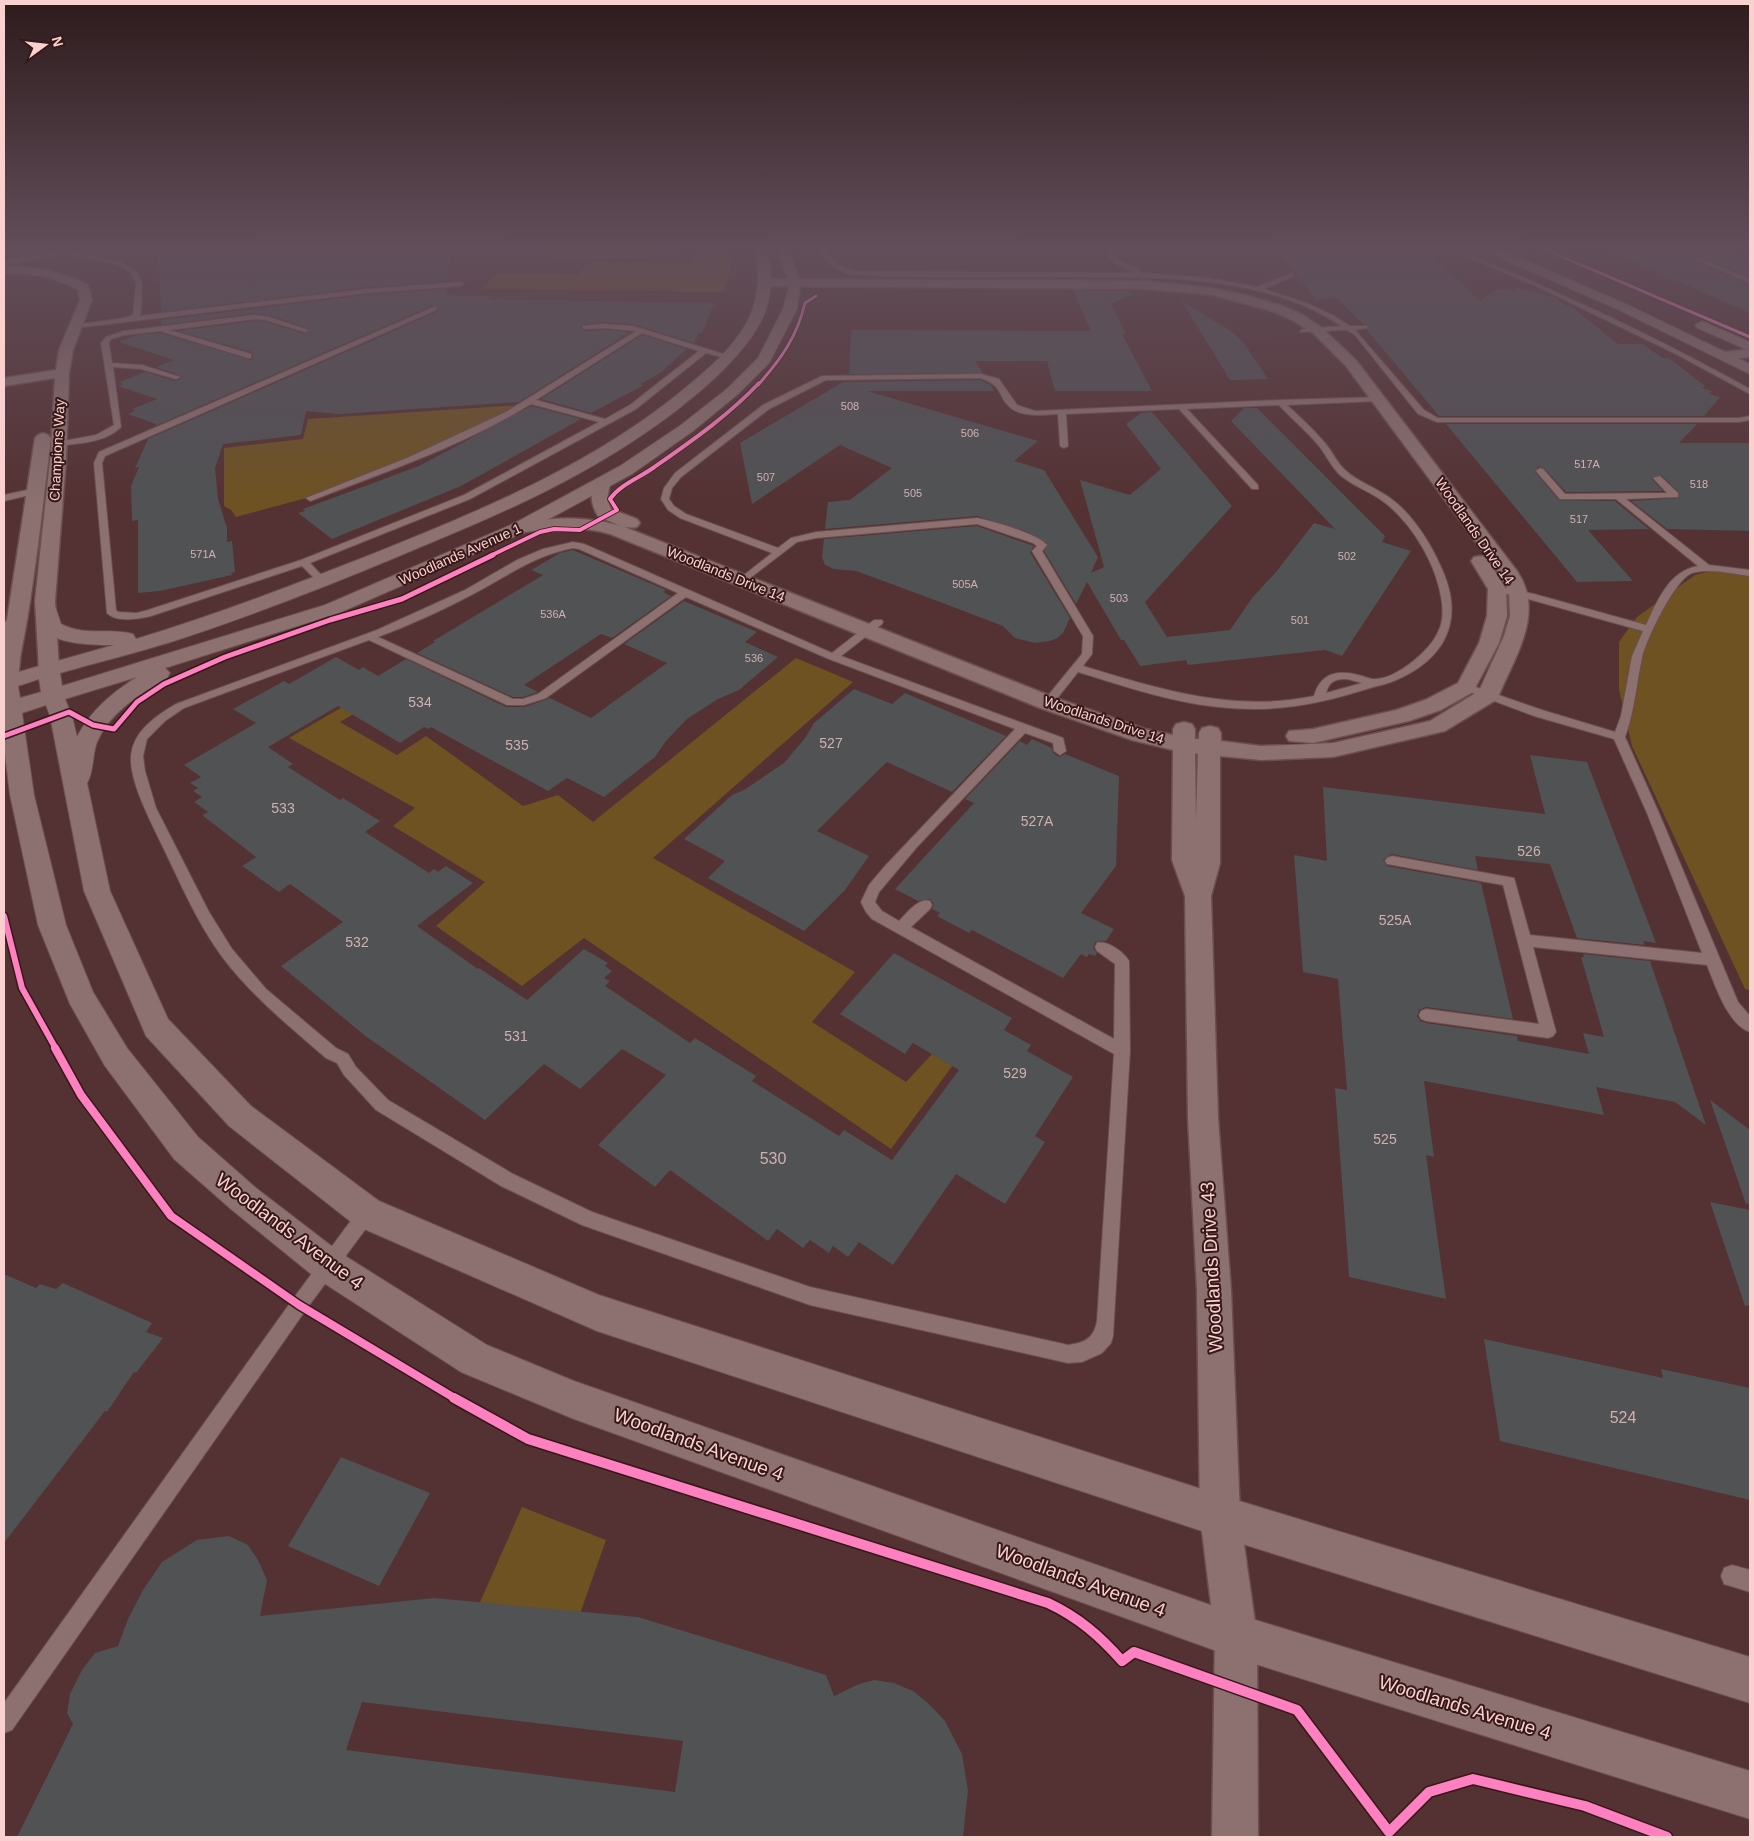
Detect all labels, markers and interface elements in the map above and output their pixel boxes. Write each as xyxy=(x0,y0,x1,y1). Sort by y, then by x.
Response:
north arrow xyxy=(20,20,70,70)
text: N xyxy=(49,35,67,49)
street label: Champions Way xyxy=(46,399,68,501)
house number: 508 xyxy=(841,400,859,412)
house number: 506 xyxy=(961,427,979,439)
house number: 517A xyxy=(1574,458,1601,470)
house number: 507 xyxy=(757,471,775,483)
street label: Woodlands Drive 14 xyxy=(1432,475,1518,587)
house number: 518 xyxy=(1690,478,1708,490)
house number: 505 xyxy=(904,487,922,499)
house number: 517 xyxy=(1570,513,1588,525)
street label: Woodlands Avenue 1 xyxy=(397,520,524,588)
street label: Woodlands Drive 14 xyxy=(665,543,788,605)
house number: 571A xyxy=(190,548,217,560)
house number: 502 xyxy=(1338,550,1356,562)
house number: 505A xyxy=(952,578,979,590)
house number: 503 xyxy=(1110,592,1128,604)
house number: 536A xyxy=(540,608,567,620)
house number: 501 xyxy=(1291,614,1309,626)
house number: 536 xyxy=(745,652,763,664)
street label: Woodlands Drive 14 xyxy=(1042,693,1166,747)
house number: 534 xyxy=(408,694,432,710)
house number: 527 xyxy=(819,735,843,751)
house number: 535 xyxy=(505,737,529,753)
house number: 533 xyxy=(271,800,295,816)
house number: 527A xyxy=(1021,813,1054,829)
house number: 526 xyxy=(1517,843,1541,859)
house number: 525A xyxy=(1379,912,1412,928)
house number: 532 xyxy=(345,934,369,950)
house number: 531 xyxy=(504,1028,528,1044)
house number: 529 xyxy=(1003,1065,1027,1081)
house number: 525 xyxy=(1373,1131,1397,1147)
house number: 530 xyxy=(760,1150,786,1167)
street label: Woodlands Avenue 4 xyxy=(212,1169,368,1294)
street label: Woodlands Drive 43 xyxy=(1197,1181,1226,1353)
street label: Woodlands Avenue 4 xyxy=(611,1404,787,1485)
house number: 524 xyxy=(1610,1409,1636,1426)
street label: Woodlands Avenue 4 xyxy=(993,1540,1169,1621)
street label: Woodlands Avenue 4 xyxy=(1376,1671,1554,1744)

